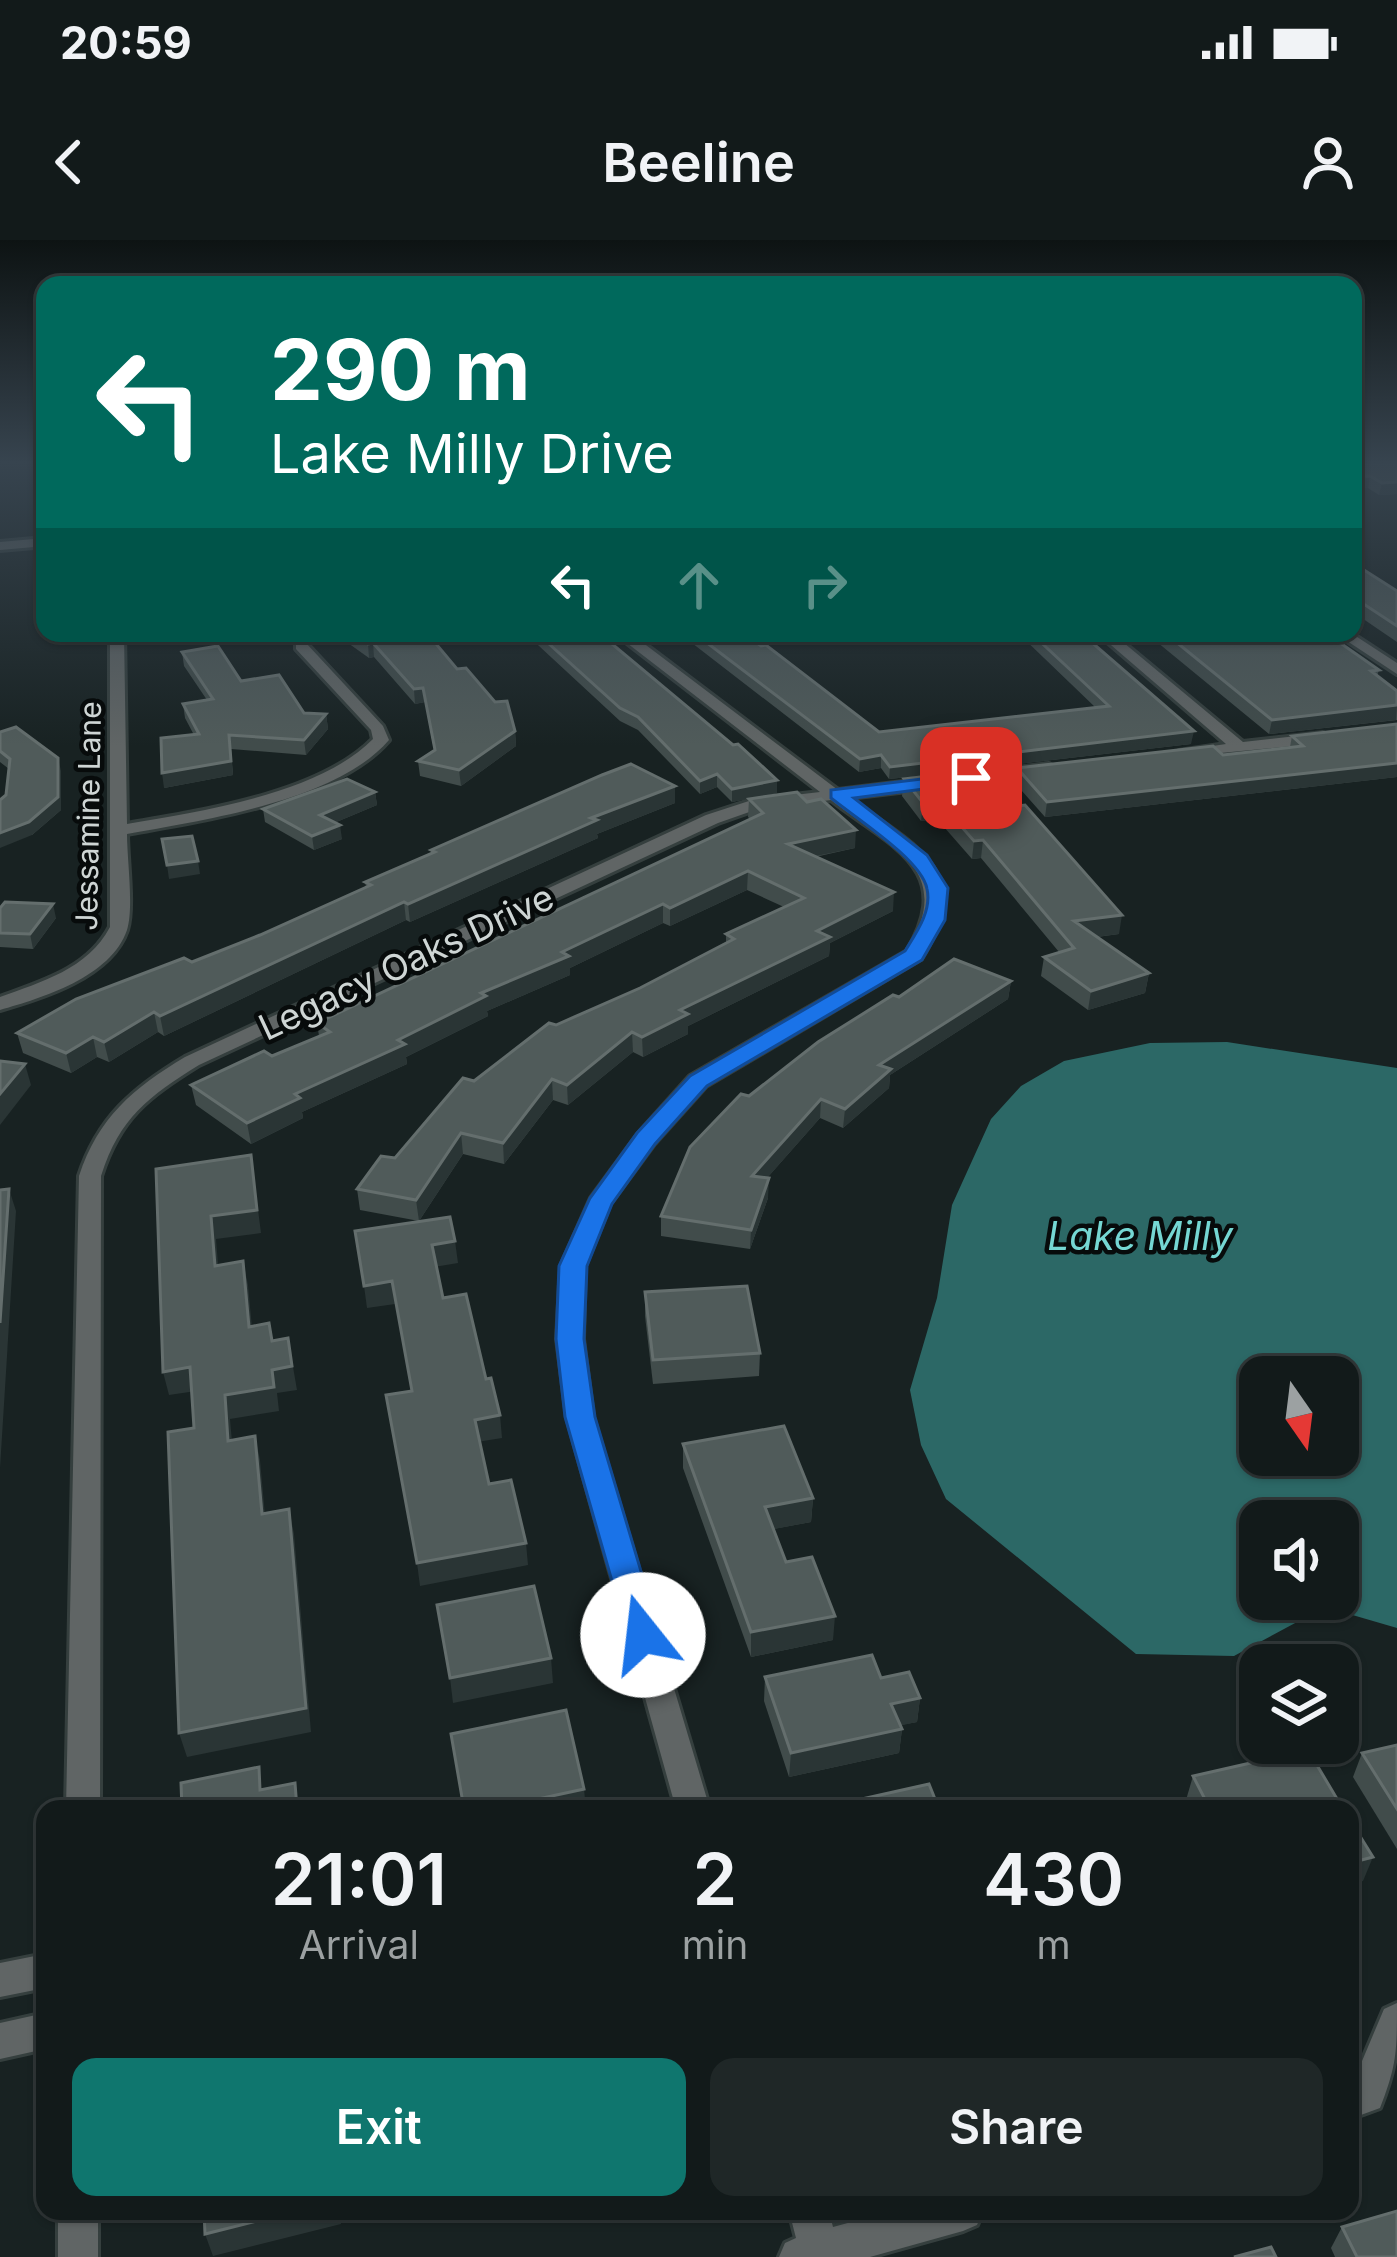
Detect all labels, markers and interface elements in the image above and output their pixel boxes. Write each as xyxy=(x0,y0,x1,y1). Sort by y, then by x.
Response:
text: 20:59 xyxy=(60,15,192,70)
icon: back xyxy=(36,129,102,195)
icon: person xyxy=(1295,129,1361,195)
text: Beeline xyxy=(602,130,795,195)
text: 290 m xyxy=(270,319,531,420)
icon: left xyxy=(72,324,228,480)
text: Lake Milly Drive xyxy=(270,421,674,486)
icon: left xyxy=(540,552,606,618)
icon: ahead xyxy=(666,552,732,618)
icon: right xyxy=(792,552,858,618)
street label: Jessamine Lane xyxy=(68,701,108,931)
pin xyxy=(920,727,1022,829)
icon: arrive xyxy=(938,745,1004,811)
street label: Legacy Oaks Drive xyxy=(252,874,560,1050)
water label: Lake Milly xyxy=(1047,1212,1234,1259)
north arrow xyxy=(1239,1356,1359,1476)
map controls xyxy=(1239,1356,1359,1764)
button: sound xyxy=(1239,1500,1359,1620)
position arrow xyxy=(580,1572,706,1698)
button: layers xyxy=(1239,1644,1359,1764)
text: 21:01 xyxy=(271,1835,447,1922)
text: 2 xyxy=(693,1835,737,1922)
text: 430 xyxy=(983,1835,1124,1922)
text: Arrival xyxy=(299,1921,419,1968)
text: min xyxy=(682,1921,748,1968)
text: m xyxy=(1037,1921,1071,1968)
button: Exit xyxy=(72,2058,686,2196)
button: Share xyxy=(710,2058,1323,2196)

